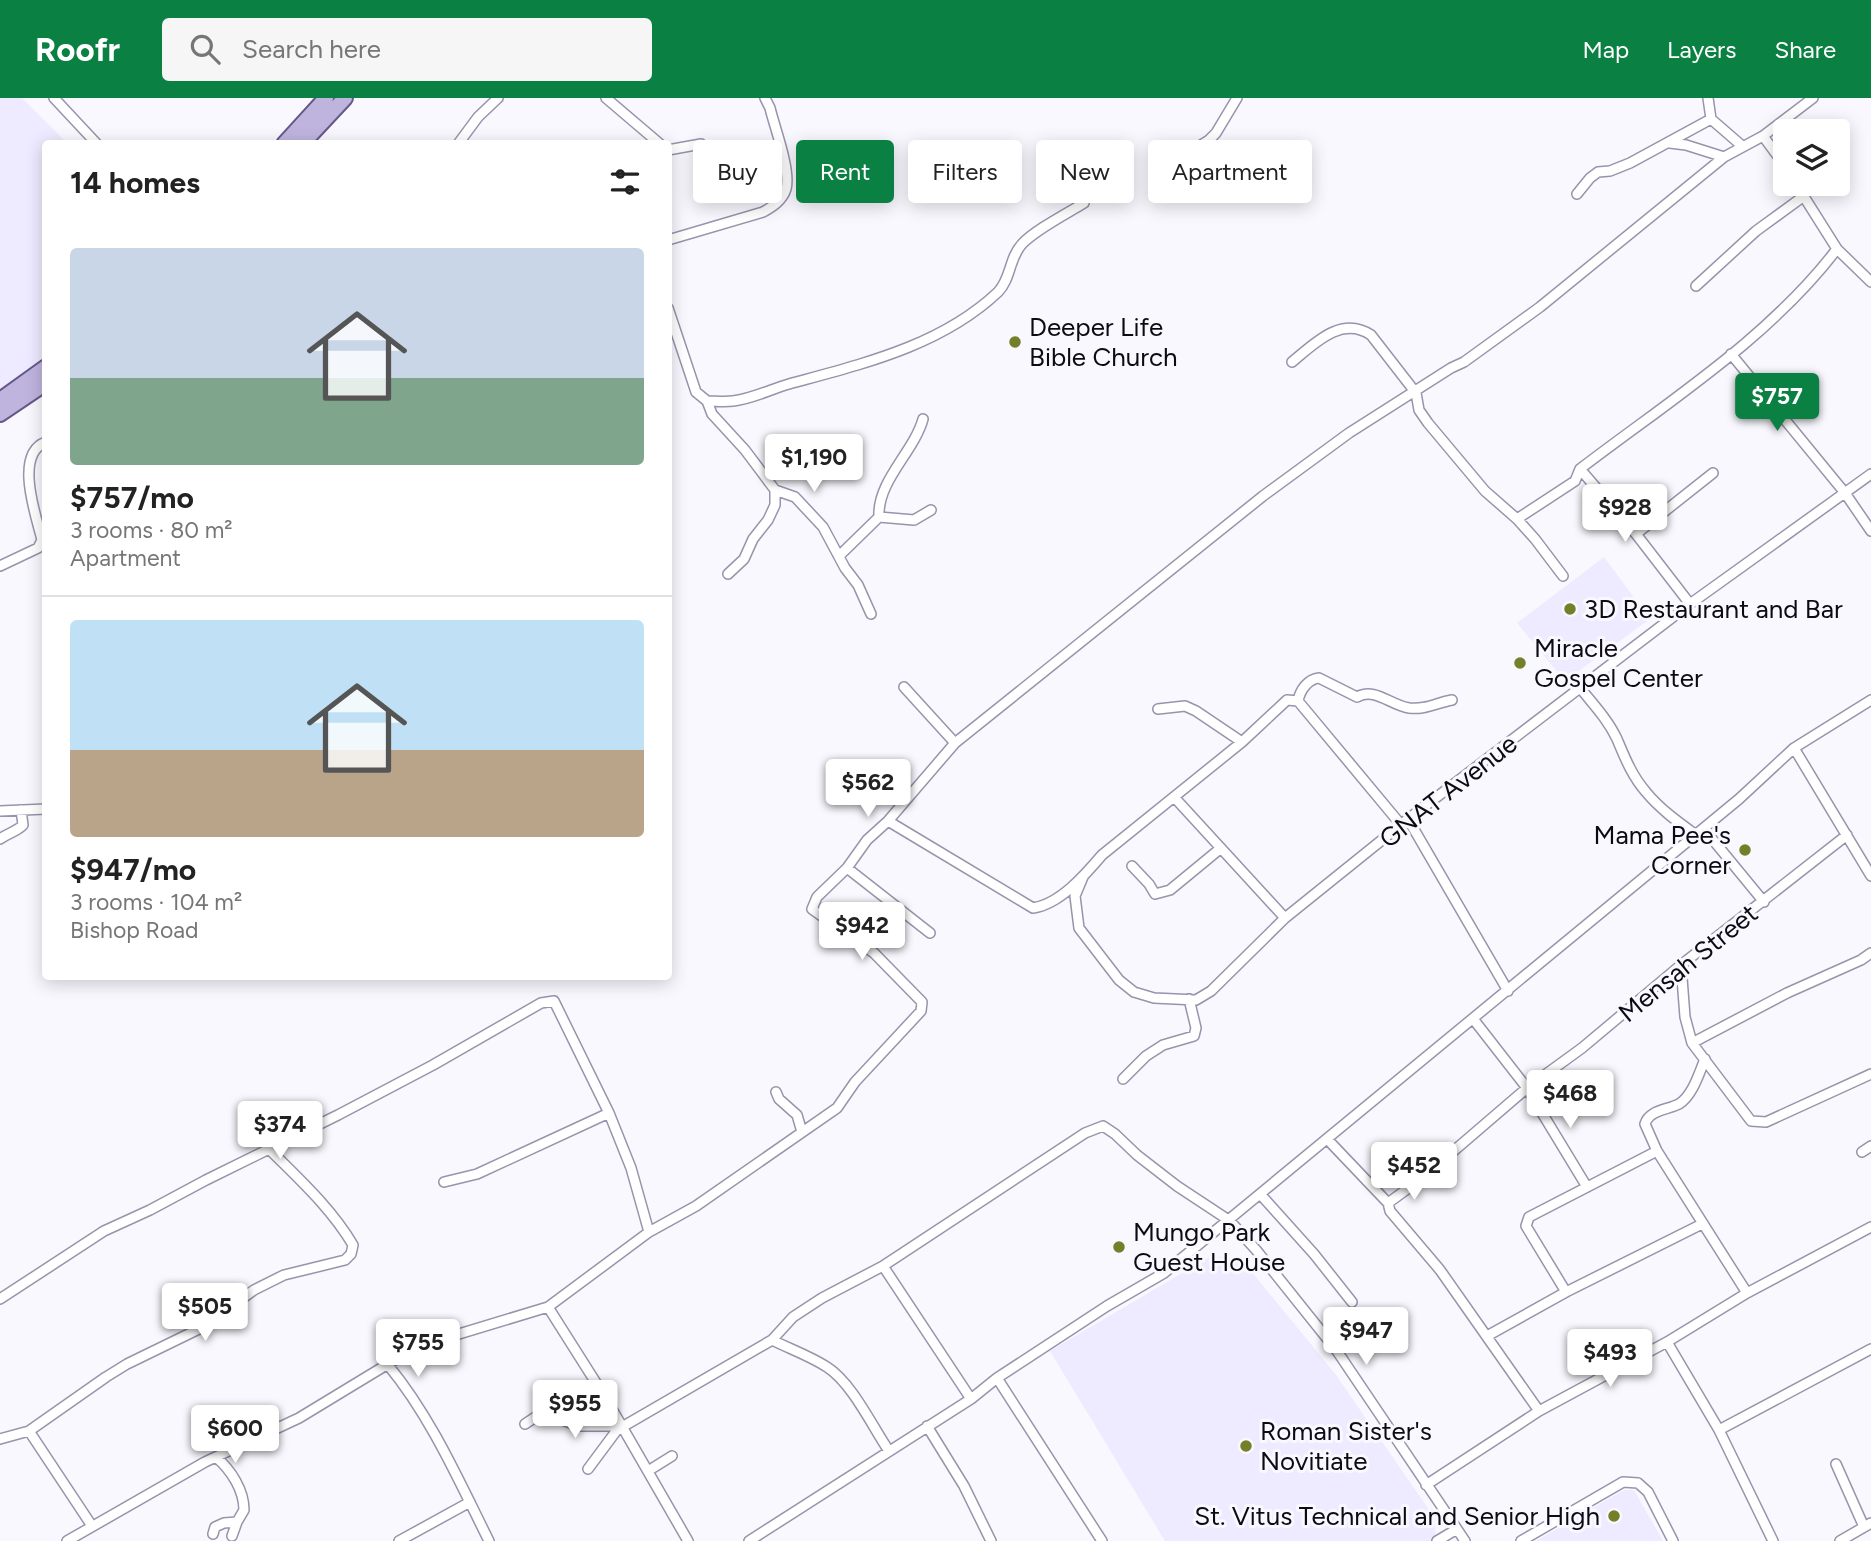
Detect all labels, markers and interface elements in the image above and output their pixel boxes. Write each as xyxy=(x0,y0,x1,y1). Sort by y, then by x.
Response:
search box xyxy=(162,18,652,81)
text: Roofr xyxy=(35,30,120,69)
icon: search xyxy=(186,30,224,68)
text: Search here xyxy=(242,33,381,65)
text: Map xyxy=(1582,35,1629,64)
text: Layers xyxy=(1667,35,1736,64)
text: Share xyxy=(1774,35,1836,64)
map controls xyxy=(1773,119,1850,196)
button: layers xyxy=(1773,119,1850,196)
chip: Buy xyxy=(693,140,782,203)
chip: Rent xyxy=(796,140,894,203)
chip: Filters xyxy=(908,140,1022,203)
chip: New xyxy=(1036,140,1134,203)
chip: Apartment xyxy=(1148,140,1312,203)
icon: filters xyxy=(606,163,644,201)
text: 14 homes xyxy=(70,164,200,201)
icon: home xyxy=(294,293,420,419)
place label: Deeper Life Bible Church xyxy=(1029,311,1178,373)
marker: Deeper Life Bible Church xyxy=(1007,334,1023,350)
pin: $757 xyxy=(1736,374,1818,433)
text: $757 xyxy=(1751,382,1803,410)
pin: $1,190 xyxy=(757,434,871,494)
text: $1,190 xyxy=(781,443,847,471)
text: $757/mo xyxy=(70,479,194,516)
pin: $928 xyxy=(1584,484,1666,544)
text: $928 xyxy=(1598,493,1652,521)
text: 3 rooms · 80 m² xyxy=(70,516,233,544)
text: Apartment xyxy=(70,544,181,572)
place label: 3D Restaurant and Bar xyxy=(1584,593,1843,625)
marker: 3D Restaurant and Bar xyxy=(1562,601,1578,617)
place label: Miracle Gospel Center xyxy=(1534,632,1703,694)
marker: Miracle Gospel Center xyxy=(1512,655,1528,671)
icon: home xyxy=(294,665,420,791)
street label: GNAT Avenue xyxy=(1373,727,1523,855)
pin: $562 xyxy=(827,760,909,819)
text: $562 xyxy=(842,768,894,796)
place label: Mama Pee's Corner xyxy=(1593,819,1731,881)
marker: Mama Pee's Corner xyxy=(1737,842,1753,858)
text: $947/mo xyxy=(70,851,196,888)
text: 3 rooms · 104 m² xyxy=(70,888,242,916)
street label: Mensah Street xyxy=(1612,897,1764,1029)
pin: $942 xyxy=(821,902,903,962)
text: $942 xyxy=(835,911,889,939)
text: Bishop Road xyxy=(70,916,199,944)
pin: $468 xyxy=(1529,1070,1611,1130)
text: $468 xyxy=(1543,1079,1597,1107)
pin: $374 xyxy=(239,1102,321,1161)
text: $374 xyxy=(254,1110,306,1138)
pin: $452 xyxy=(1373,1142,1455,1202)
text: $452 xyxy=(1387,1151,1441,1179)
place label: Mungo Park Guest House xyxy=(1133,1216,1285,1278)
marker: Mungo Park Guest House xyxy=(1111,1239,1127,1255)
pin: $505 xyxy=(164,1284,246,1343)
text: $505 xyxy=(178,1292,232,1320)
pin: $947 xyxy=(1325,1308,1407,1367)
text: $947 xyxy=(1339,1316,1393,1344)
pin: $755 xyxy=(377,1320,459,1379)
text: $755 xyxy=(392,1328,444,1356)
pin: $493 xyxy=(1569,1330,1651,1389)
text: $493 xyxy=(1583,1338,1637,1366)
pin: $955 xyxy=(534,1380,616,1440)
text: $955 xyxy=(549,1389,601,1417)
pin: $600 xyxy=(194,1406,276,1465)
text: $600 xyxy=(207,1414,263,1442)
place label: Roman Sister's Novitiate xyxy=(1260,1415,1432,1477)
marker: Roman Sister's Novitiate xyxy=(1238,1438,1254,1454)
place label: St. Vitus Technical and Senior High xyxy=(1194,1500,1600,1532)
marker: St. Vitus Technical and Senior High xyxy=(1606,1508,1622,1524)

